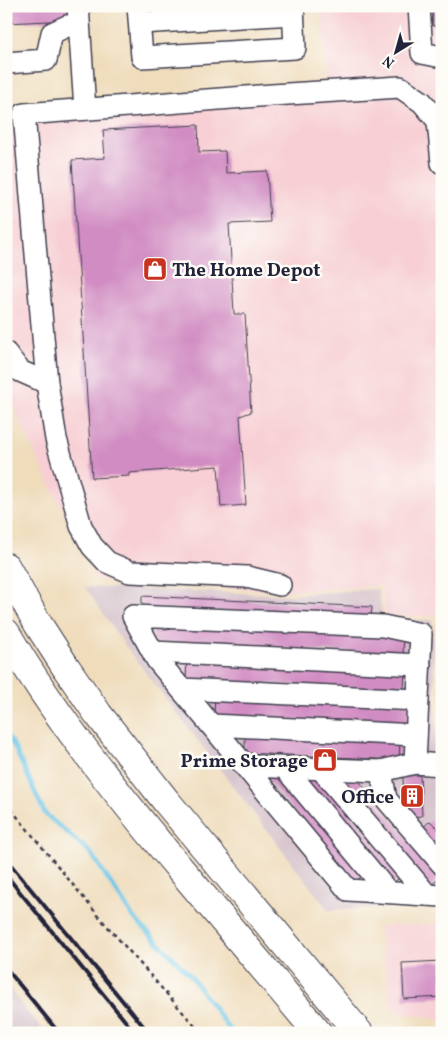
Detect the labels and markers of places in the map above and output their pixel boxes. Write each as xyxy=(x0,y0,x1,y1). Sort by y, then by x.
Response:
shop icon: The Home Depot xyxy=(142,256,168,282)
place label: The Home Depot xyxy=(172,258,321,284)
shop icon: Prime Storage xyxy=(312,747,338,773)
place label: Prime Storage xyxy=(181,749,308,775)
building icon: Office xyxy=(399,783,425,809)
place label: Office xyxy=(341,785,394,811)

